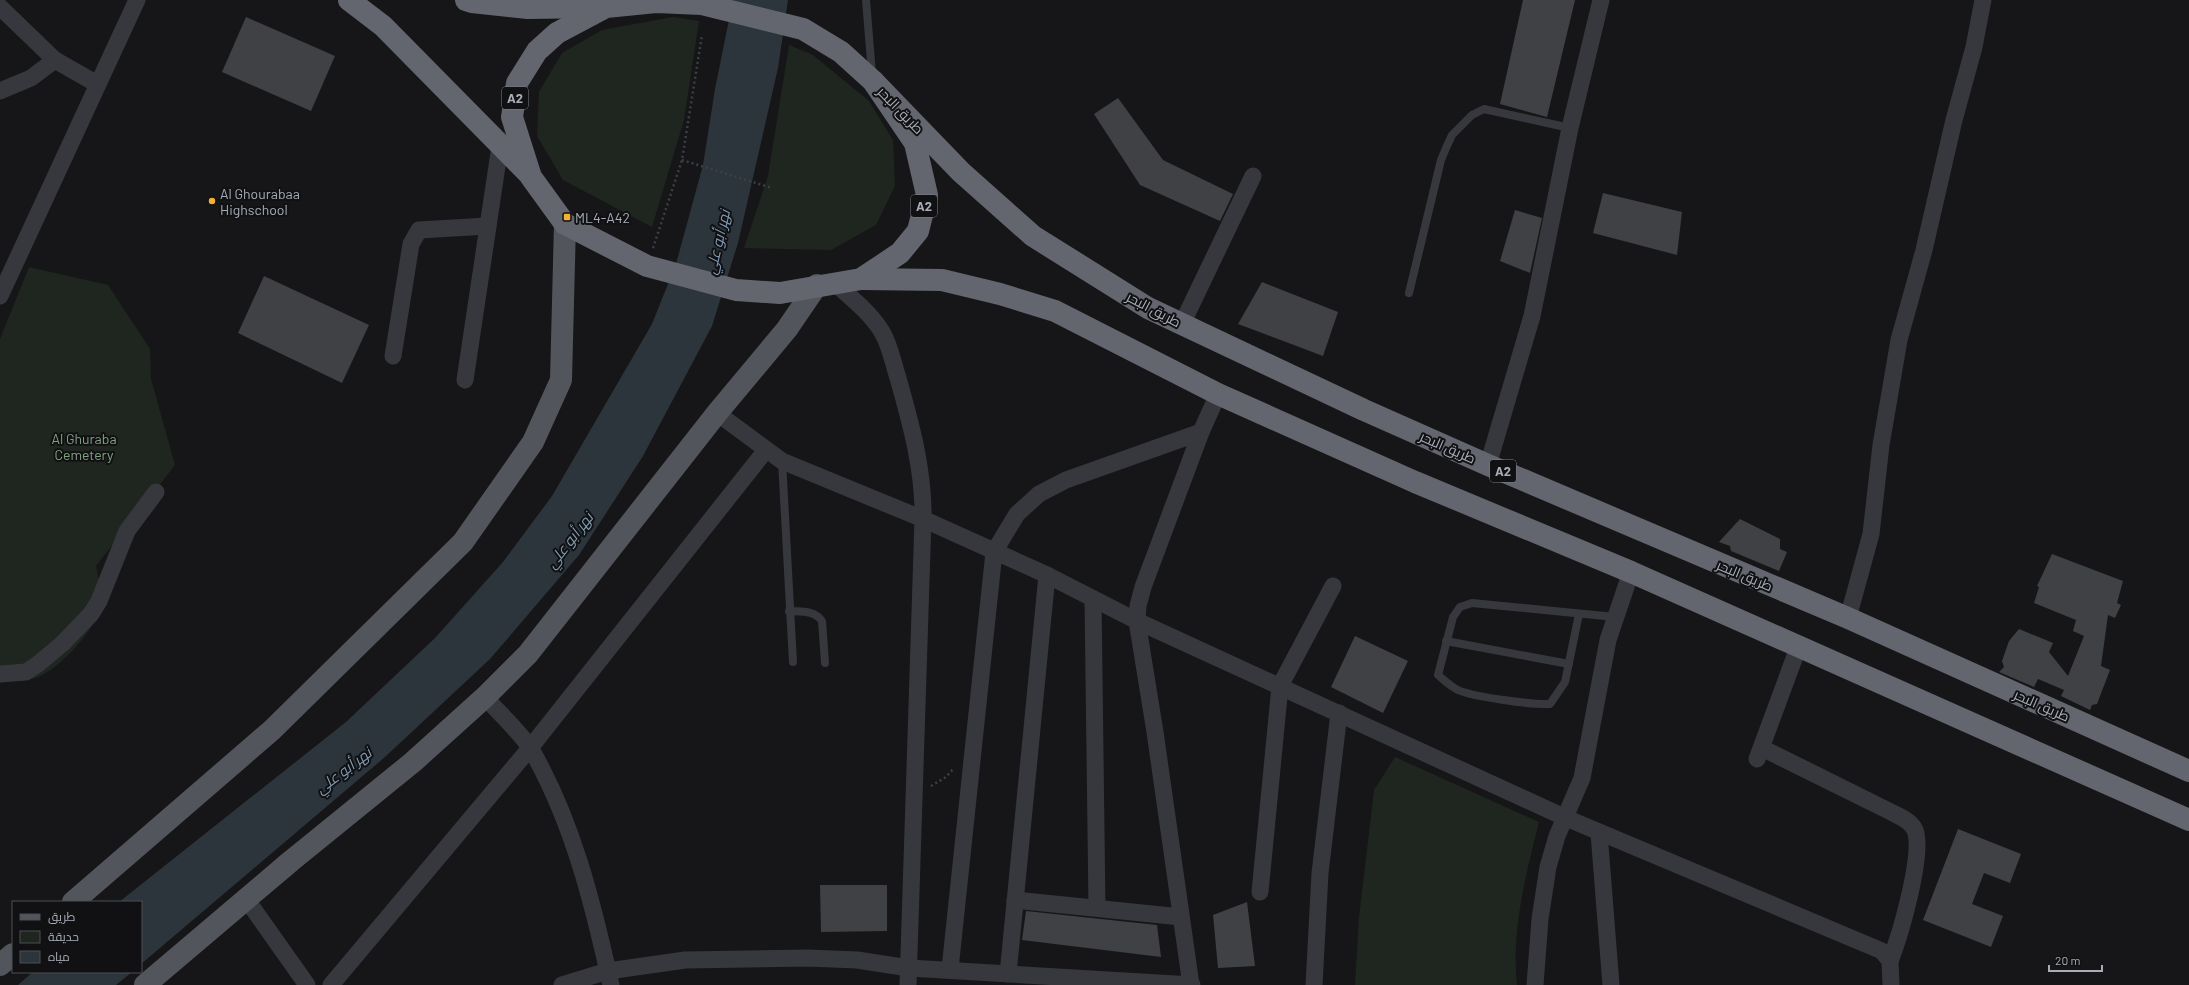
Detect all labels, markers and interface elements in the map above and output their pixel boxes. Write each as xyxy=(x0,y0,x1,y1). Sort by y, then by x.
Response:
street label: طريق البحر xyxy=(873,82,928,138)
road number: A2 xyxy=(502,87,528,109)
place label: Al Ghourabaa Highschool xyxy=(220,185,300,218)
road number: A2 xyxy=(911,195,937,217)
marker: Al Ghourabaa Highschool xyxy=(207,196,217,206)
water label: نهر أبو علي xyxy=(701,206,737,277)
place label: ML4-A42 xyxy=(575,209,630,226)
marker: ML4-A42 xyxy=(562,212,572,222)
street label: طريق البحر xyxy=(1123,287,1184,331)
street label: طريق البحر xyxy=(1416,427,1478,468)
park label: Al Ghuraba Cemetery xyxy=(51,430,117,463)
road number: A2 xyxy=(1490,460,1516,482)
water label: نهر أبو علي xyxy=(542,507,601,574)
street label: طريق البحر xyxy=(1713,555,1776,595)
street label: طريق البحر xyxy=(2010,685,2072,726)
water label: نهر أبو علي xyxy=(311,742,379,800)
legend xyxy=(12,901,142,973)
text: طريق xyxy=(48,909,76,924)
text: حديقة xyxy=(48,929,79,944)
scale bar xyxy=(2049,947,2102,973)
text: مياه xyxy=(48,949,70,964)
text: 20 m xyxy=(2055,953,2081,967)

